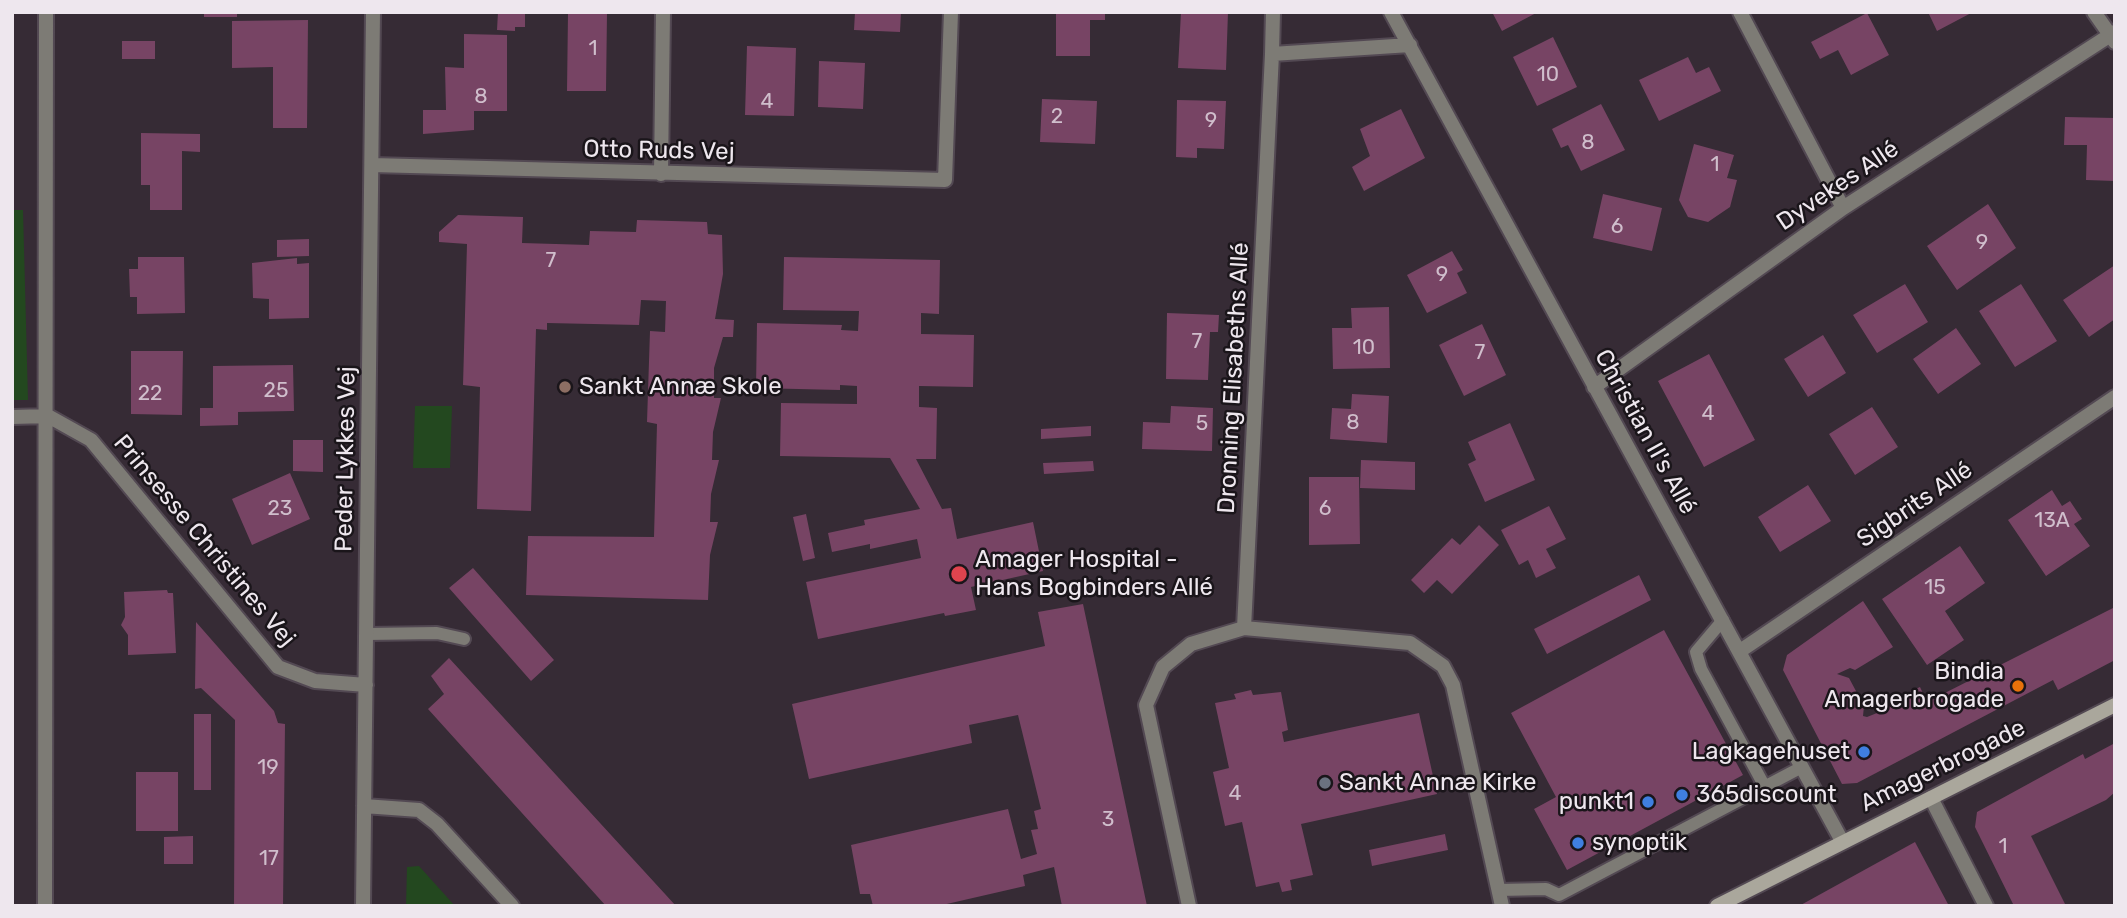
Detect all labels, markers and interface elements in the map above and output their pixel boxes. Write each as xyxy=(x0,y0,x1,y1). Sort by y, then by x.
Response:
house number: 1 xyxy=(589,36,597,62)
house number: 10 xyxy=(1537,62,1559,88)
house number: 8 xyxy=(474,84,488,110)
house number: 4 xyxy=(760,89,774,115)
house number: 2 xyxy=(1051,104,1063,130)
house number: 9 xyxy=(1205,108,1217,134)
house number: 8 xyxy=(1581,130,1595,156)
street label: Otto Ruds Vej xyxy=(583,135,735,167)
street label: Dyvekes Allé xyxy=(1772,135,1904,237)
house number: 1 xyxy=(1711,152,1719,178)
house number: 6 xyxy=(1611,214,1623,240)
house number: 9 xyxy=(1976,230,1988,256)
street label: Dronning Elisabeths Allé xyxy=(1213,242,1255,514)
house number: 7 xyxy=(546,248,556,274)
house number: 9 xyxy=(1436,262,1448,288)
house number: 7 xyxy=(1192,329,1202,355)
house number: 10 xyxy=(1353,335,1375,361)
house number: 7 xyxy=(1475,340,1485,366)
street label: Christian II's Allé xyxy=(1588,345,1702,519)
street label: Peder Lykkes Vej xyxy=(330,366,362,552)
place label: Sankt Annæ Skole xyxy=(579,373,782,401)
house number: 25 xyxy=(264,378,288,404)
marker: Sankt Annæ Skole xyxy=(557,379,573,395)
house number: 22 xyxy=(138,381,162,407)
house number: 4 xyxy=(1701,401,1715,427)
house number: 8 xyxy=(1346,410,1360,436)
house number: 5 xyxy=(1196,411,1208,437)
street label: Prinsesse Christines Vej xyxy=(107,429,301,653)
street label: Sigbrits Allé xyxy=(1852,456,1978,554)
house number: 23 xyxy=(268,496,292,522)
house number: 6 xyxy=(1319,496,1331,522)
house number: 13A xyxy=(2034,508,2070,534)
place label: Amager Hospital - Hans Bogbinders Allé xyxy=(975,546,1213,602)
marker: Amager Hospital - Hans Bogbinders Allé xyxy=(949,564,969,584)
house number: 15 xyxy=(1924,575,1946,601)
place label: Bindia Amagerbrogade xyxy=(1824,658,2004,714)
marker: Bindia Amagerbrogade xyxy=(2010,678,2026,694)
street label: Amagerbrogade xyxy=(1856,714,2030,818)
place label: Lagkagehuset xyxy=(1692,738,1850,766)
marker: Lagkagehuset xyxy=(1856,744,1872,760)
house number: 19 xyxy=(257,755,279,781)
place label: Sankt Annæ Kirke xyxy=(1339,769,1536,797)
marker: Sankt Annæ Kirke xyxy=(1317,775,1333,791)
house number: 4 xyxy=(1228,781,1242,807)
place label: 365discount xyxy=(1696,781,1837,809)
marker: 365discount xyxy=(1674,787,1690,803)
place label: punkt1 xyxy=(1559,788,1634,816)
marker: punkt1 xyxy=(1640,794,1656,810)
house number: 3 xyxy=(1102,807,1114,833)
place label: synoptik xyxy=(1592,829,1687,857)
house number: 1 xyxy=(1999,834,2007,860)
marker: synoptik xyxy=(1570,835,1586,851)
house number: 17 xyxy=(259,846,279,872)

